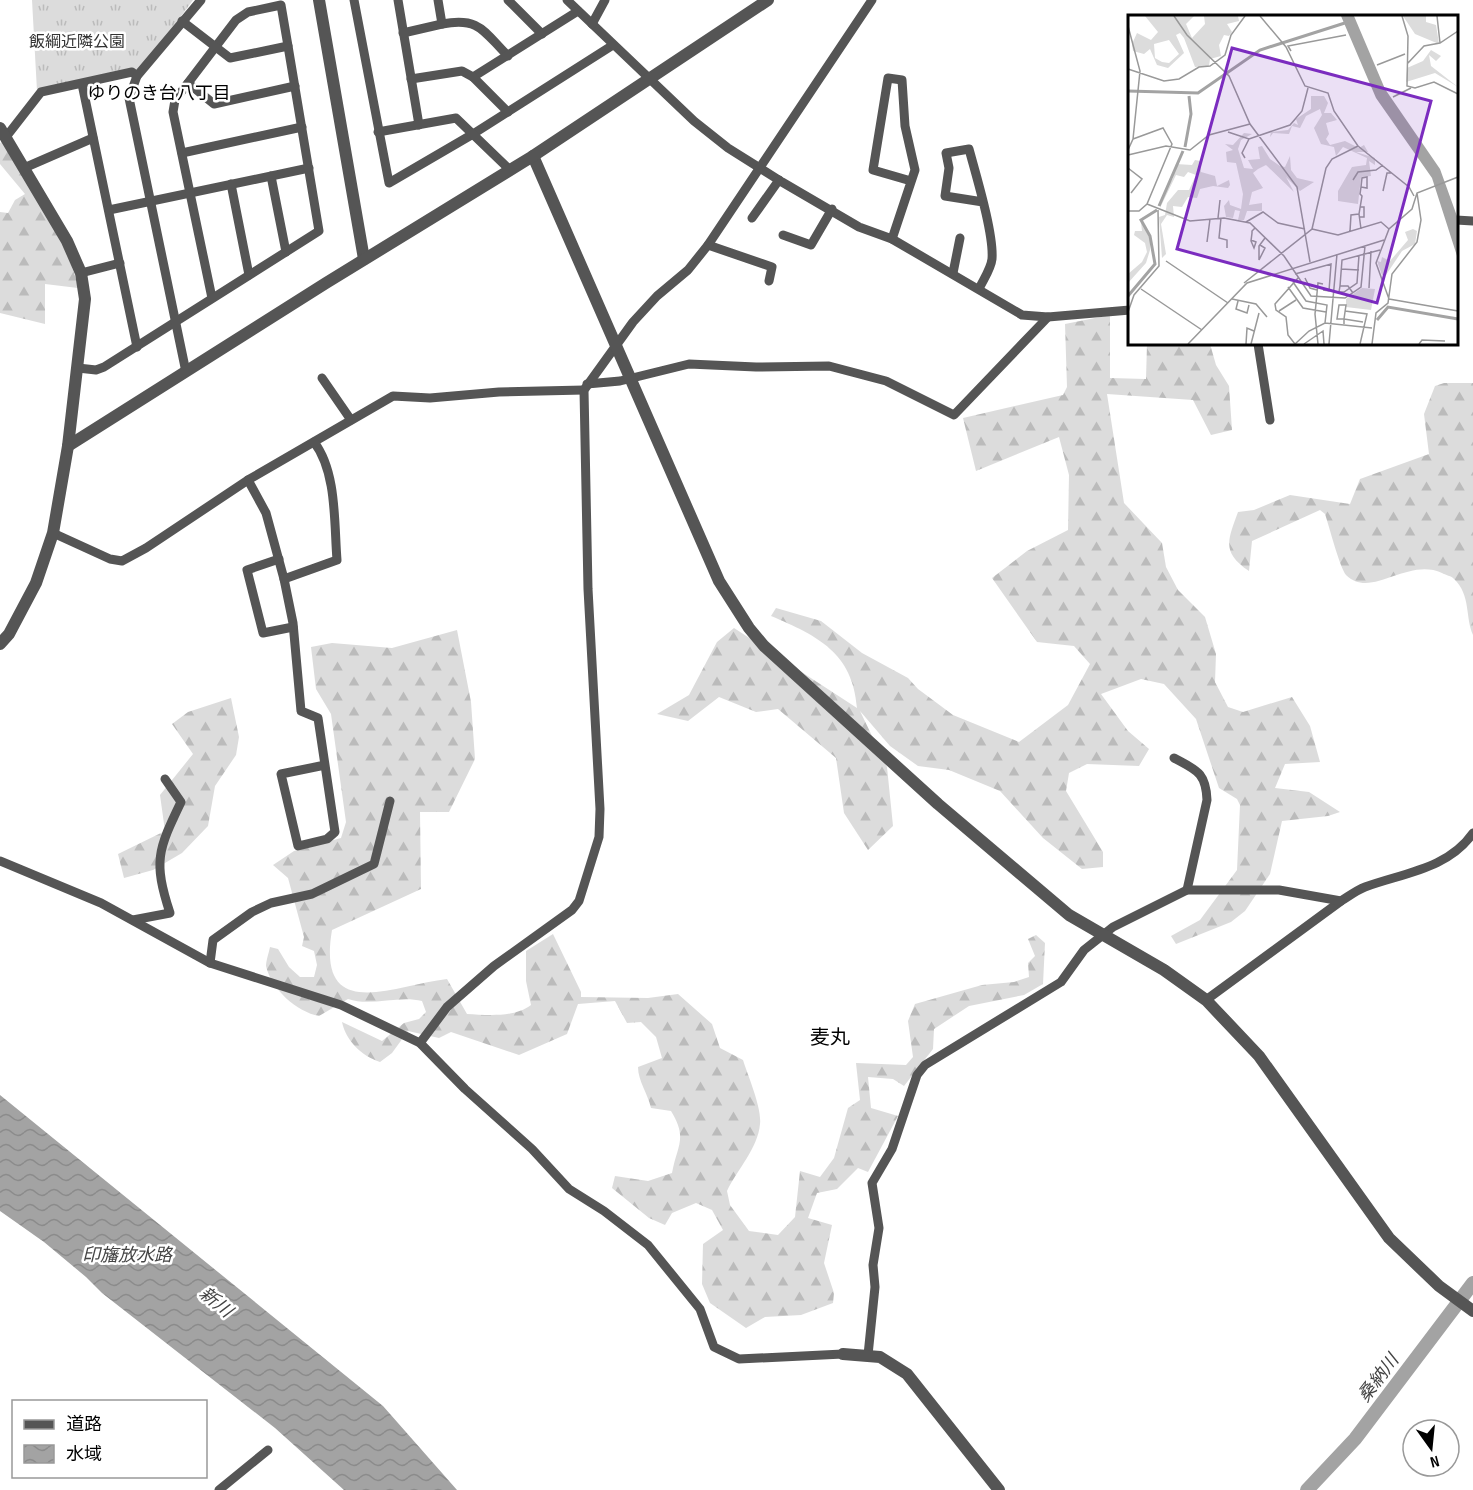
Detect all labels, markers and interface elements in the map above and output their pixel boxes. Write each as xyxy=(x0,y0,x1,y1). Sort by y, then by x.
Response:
inset map xyxy=(1128,15,1458,345)
park label: 飯綱近隣公園 xyxy=(29,33,125,52)
district label: ゆりのき台八丁目 xyxy=(87,83,231,104)
district label: 麦丸 xyxy=(810,1026,850,1050)
water label: 印旛放水路 xyxy=(82,1245,174,1266)
water label: 新川 xyxy=(195,1283,238,1323)
water label: 桑納川 xyxy=(1354,1349,1404,1406)
legend xyxy=(12,1400,207,1478)
text: 道路 xyxy=(66,1414,102,1435)
north arrow xyxy=(1401,1418,1461,1478)
text: 水域 xyxy=(66,1444,102,1465)
text: N xyxy=(1428,1451,1441,1471)

